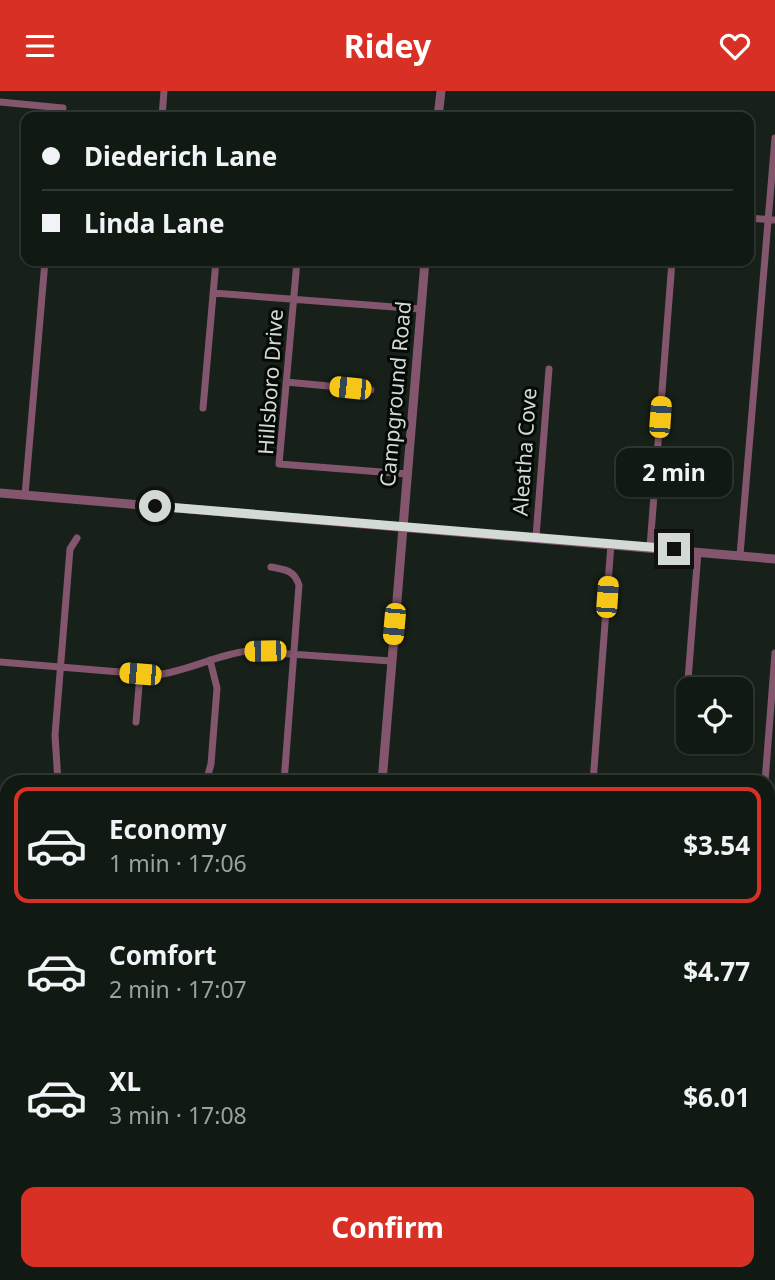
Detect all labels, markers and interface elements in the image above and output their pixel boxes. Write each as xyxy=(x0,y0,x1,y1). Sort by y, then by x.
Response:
text: Ridey xyxy=(344,24,431,67)
icon: menu xyxy=(21,27,59,65)
icon: heart xyxy=(716,27,754,65)
text: Diederich Lane xyxy=(84,138,277,174)
text: Linda Lane xyxy=(84,205,225,241)
street label: Campground Road xyxy=(373,300,417,488)
street label: Hillsboro Drive xyxy=(251,308,289,456)
car xyxy=(329,375,372,401)
street label: Aleatha Cove xyxy=(506,387,542,517)
car xyxy=(649,395,672,439)
callout: 2 min xyxy=(616,447,732,497)
text: 2 min xyxy=(642,456,706,488)
route start xyxy=(139,490,171,522)
route end xyxy=(658,533,690,565)
car xyxy=(596,575,619,619)
car xyxy=(382,602,407,646)
car xyxy=(244,640,287,662)
car xyxy=(119,662,162,686)
map controls xyxy=(676,677,753,754)
button: locate xyxy=(676,677,753,754)
text: Economy xyxy=(109,811,227,847)
icon: car xyxy=(25,814,88,877)
text: $3.54 xyxy=(683,827,750,863)
text: 1 min · 17:06 xyxy=(109,847,247,879)
text: Comfort xyxy=(109,937,217,973)
icon: car xyxy=(25,940,88,1003)
text: $4.77 xyxy=(683,953,750,989)
text: 2 min · 17:07 xyxy=(109,973,247,1005)
text: XL xyxy=(109,1063,141,1099)
icon: car xyxy=(25,1066,88,1129)
text: $6.01 xyxy=(683,1079,750,1115)
text: 3 min · 17:08 xyxy=(109,1099,247,1131)
button: Confirm xyxy=(21,1187,754,1267)

